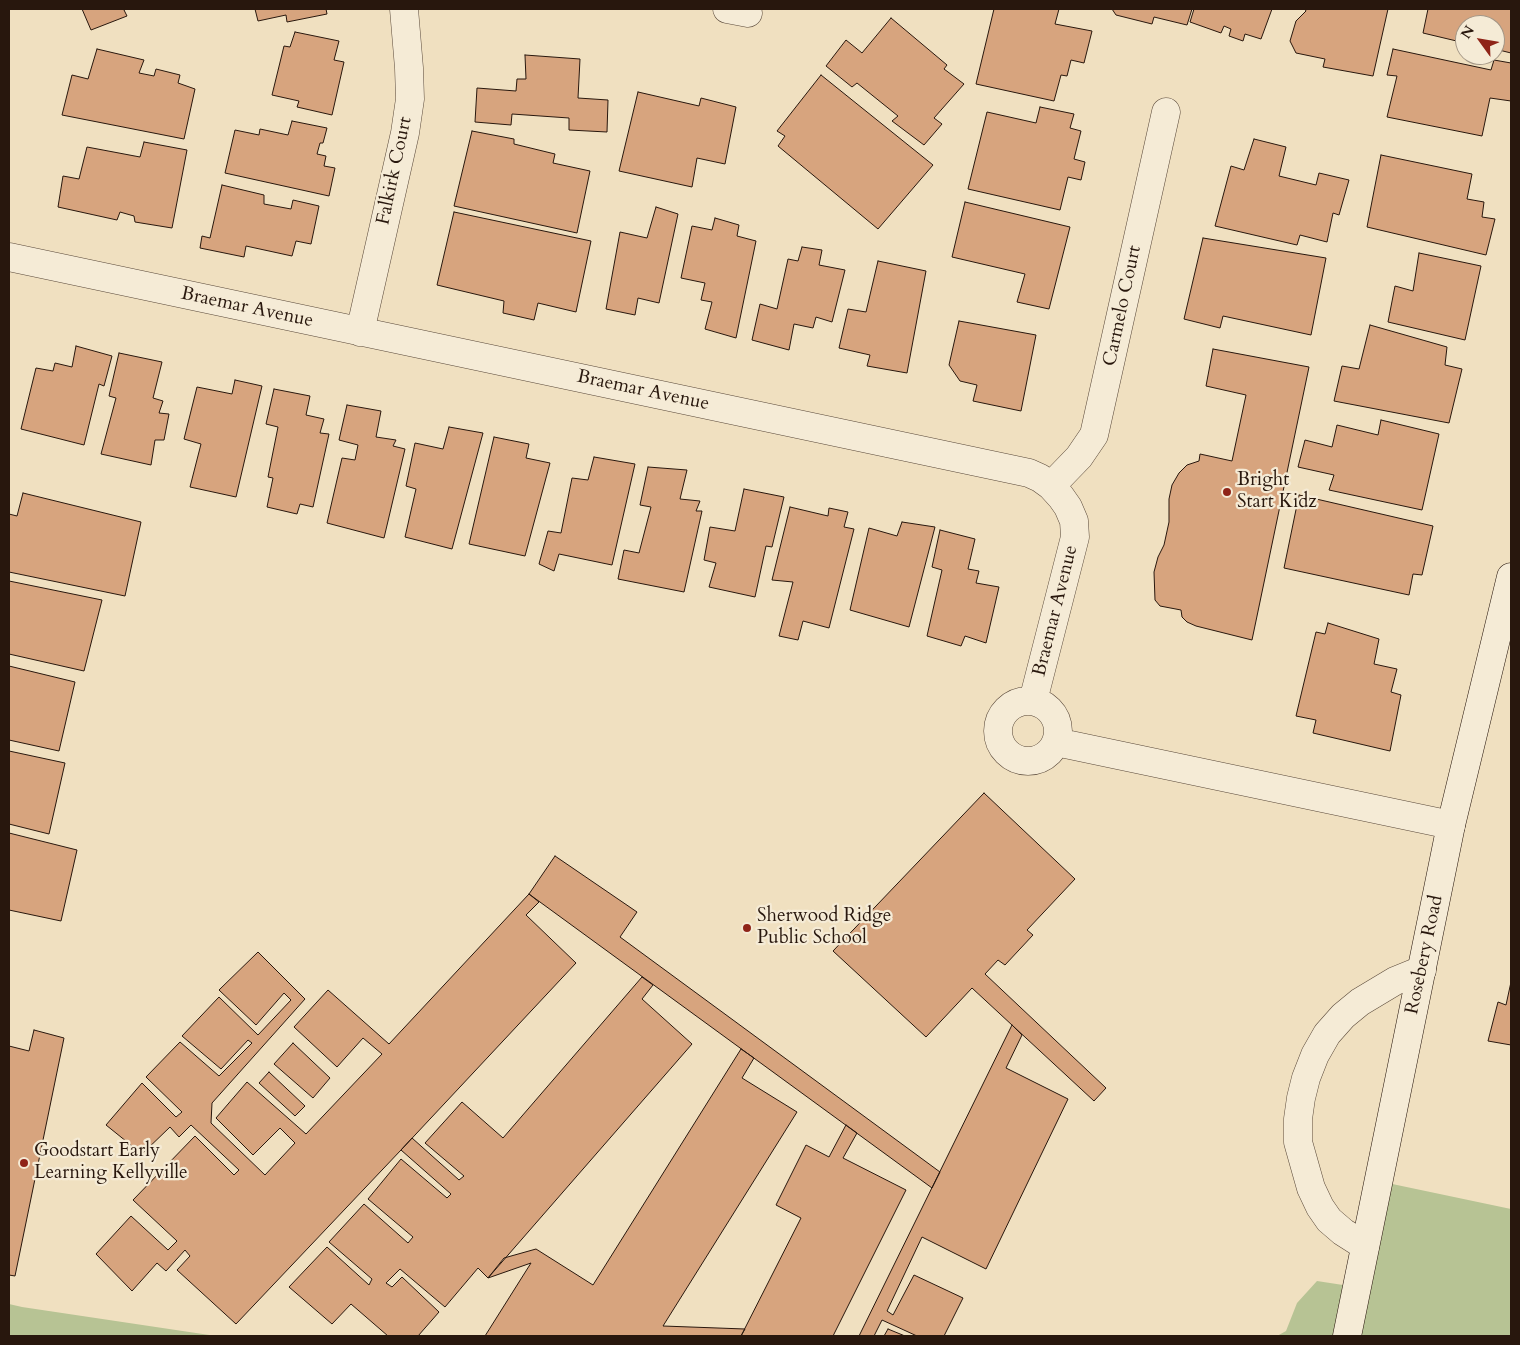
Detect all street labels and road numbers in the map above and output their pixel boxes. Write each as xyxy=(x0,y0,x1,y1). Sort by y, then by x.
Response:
street label: Falkirk Court xyxy=(372,115,418,227)
street label: Carmelo Court xyxy=(1099,244,1147,368)
street label: Braemar Avenue xyxy=(179,283,315,333)
street label: Braemar Avenue xyxy=(575,366,711,416)
street label: Braemar Avenue xyxy=(1029,543,1083,679)
street label: Rosebery Road xyxy=(1401,893,1449,1017)

